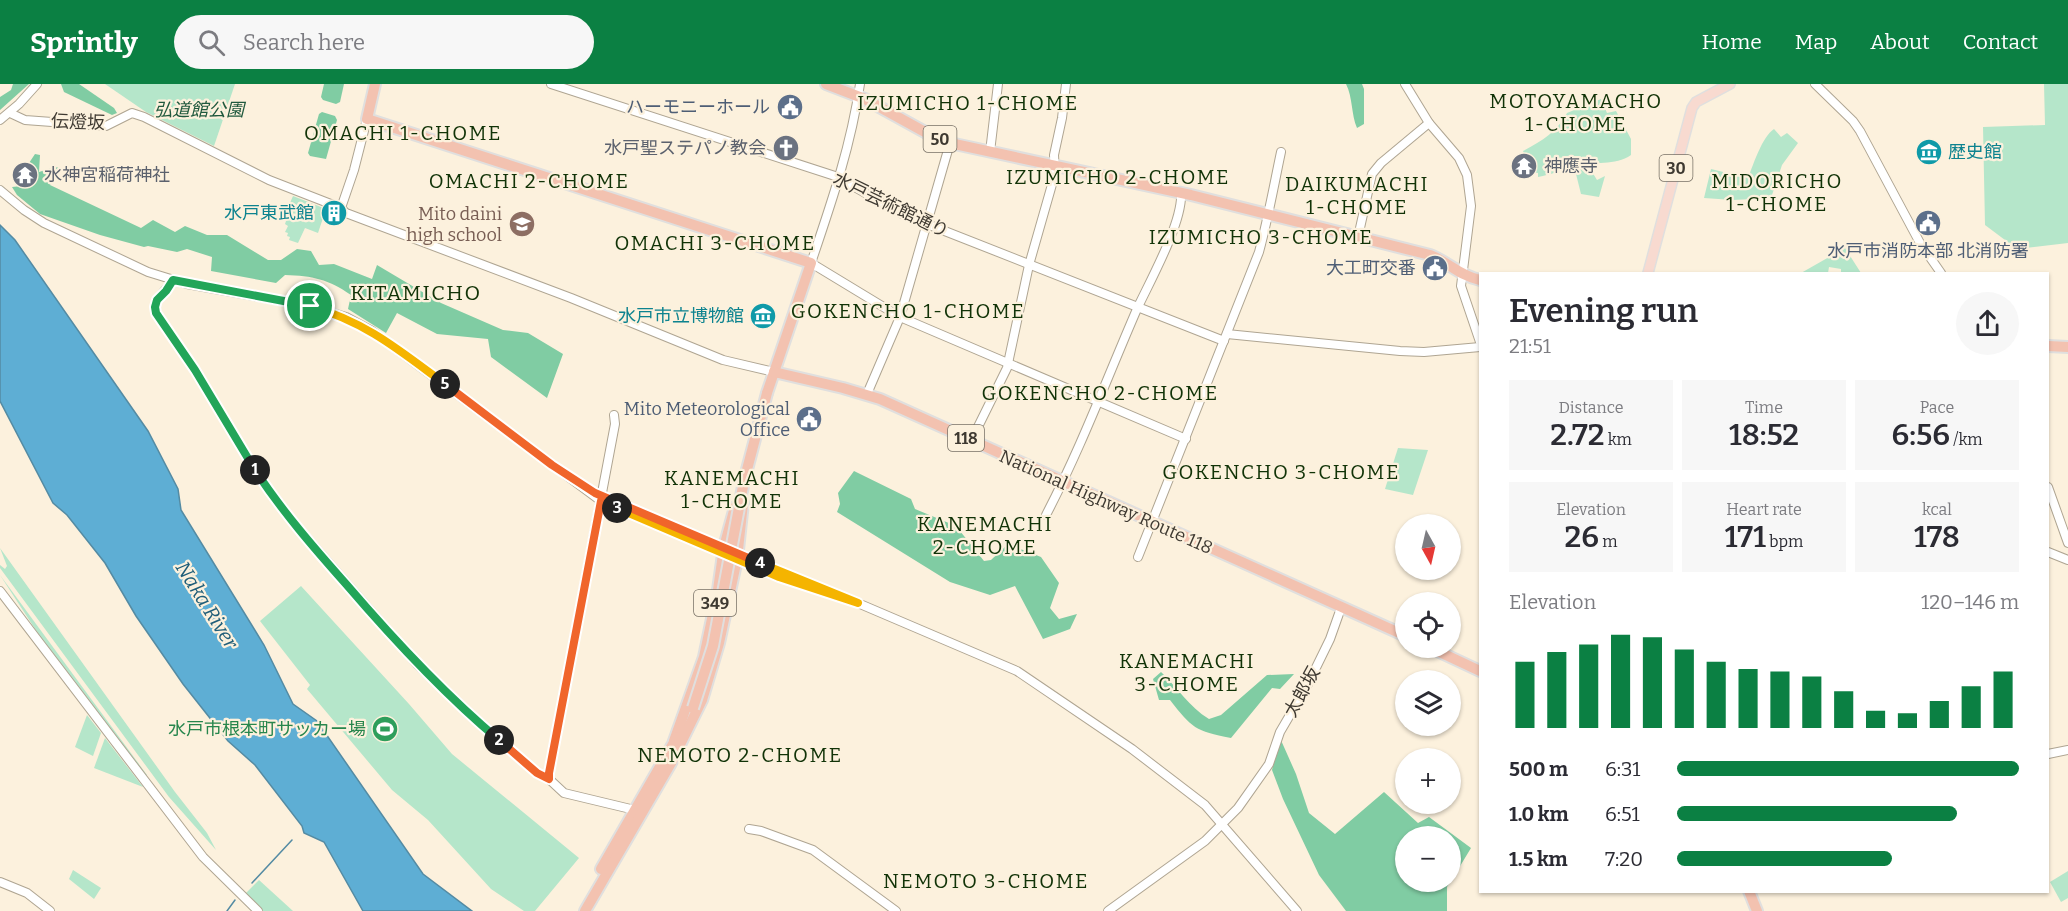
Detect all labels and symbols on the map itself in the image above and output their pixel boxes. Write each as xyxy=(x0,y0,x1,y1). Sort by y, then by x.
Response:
district label: MOTOYAMACHO 1-CHOME xyxy=(1489,89,1663,136)
district label: IZUMICHO 1-CHOME xyxy=(857,91,1079,115)
public building icon: ハーモニーホール xyxy=(775,92,805,122)
place label: ハーモニーホール xyxy=(626,96,770,118)
park label: 弘道館公園 xyxy=(154,99,247,121)
street label: 伝燈坂 xyxy=(51,110,105,134)
district label: OMACHI 1-CHOME xyxy=(304,121,502,145)
road number: 50 xyxy=(924,126,956,152)
church icon: 水戸聖ステパノ教会 xyxy=(771,133,801,163)
place label: 水戸聖ステパノ教会 xyxy=(604,137,766,159)
museum icon: 歴史館 xyxy=(1914,137,1944,167)
place label: 歴史館 xyxy=(1948,141,2002,163)
temple icon: 神應寺 xyxy=(1509,151,1539,181)
place label: 神應寺 xyxy=(1544,155,1598,177)
road number: 30 xyxy=(1660,155,1692,181)
temple icon: 水神宮稲荷神社 xyxy=(10,160,40,190)
place label: 水神宮稲荷神社 xyxy=(44,164,170,186)
district label: IZUMICHO 2-CHOME xyxy=(1006,165,1230,189)
street label: 水戸芸術館通り xyxy=(830,167,952,243)
district label: OMACHI 2-CHOME xyxy=(429,169,629,193)
district label: MIDORICHO 1-CHOME xyxy=(1711,169,1843,216)
district label: DAIKUMACHI 1-CHOME xyxy=(1285,172,1429,219)
building icon: 水戸東武館 xyxy=(319,198,349,228)
place label: 水戸東武館 xyxy=(224,202,314,224)
place label: Mito daini high school xyxy=(406,203,502,246)
public building icon: 水戸市消防本部 北消防署 xyxy=(1913,208,1943,238)
school or university icon: Mito daini high school xyxy=(507,209,537,239)
district label: IZUMICHO 3-CHOME xyxy=(1149,225,1373,249)
district label: OMACHI 3-CHOME xyxy=(614,231,816,255)
place label: 水戸市消防本部 北消防署 xyxy=(1827,240,2029,262)
public building icon: 大工町交番 xyxy=(1420,253,1450,283)
place label: 大工町交番 xyxy=(1326,257,1416,279)
pin xyxy=(284,280,335,331)
district label: KITAMICHO xyxy=(350,280,482,306)
district label: GOKENCHO 1-CHOME xyxy=(791,299,1025,323)
museum icon: 水戸市立博物館 xyxy=(748,301,778,331)
place label: 水戸市立博物館 xyxy=(618,305,744,327)
pin: 5 xyxy=(430,369,460,399)
district label: GOKENCHO 2-CHOME xyxy=(981,381,1219,405)
place label: Mito Meteorological Office xyxy=(624,398,790,441)
public building icon: Mito Meteorological Office xyxy=(794,404,824,434)
road number: 118 xyxy=(948,425,984,451)
street label: National Highway Route 118 xyxy=(996,445,1216,559)
pin: 1 xyxy=(240,455,270,485)
district label: GOKENCHO 3-CHOME xyxy=(1162,460,1400,484)
district label: KANEMACHI 1-CHOME xyxy=(664,466,800,513)
pin: 3 xyxy=(602,493,632,523)
district label: KANEMACHI 2-CHOME xyxy=(917,512,1053,559)
north arrow xyxy=(1395,514,1461,580)
pin: 4 xyxy=(745,548,775,578)
water label: Naka River xyxy=(171,557,244,654)
road number: 349 xyxy=(694,590,736,616)
district label: KANEMACHI 3-CHOME xyxy=(1119,649,1255,696)
street label: 太郎坂 xyxy=(1279,663,1325,721)
sports icon: 水戸市根本町サッカー場 xyxy=(370,714,400,744)
place label: 水戸市根本町サッカー場 xyxy=(168,718,366,740)
pin: 2 xyxy=(484,725,514,755)
district label: NEMOTO 2-CHOME xyxy=(637,743,843,767)
district label: NEMOTO 3-CHOME xyxy=(883,869,1089,893)

